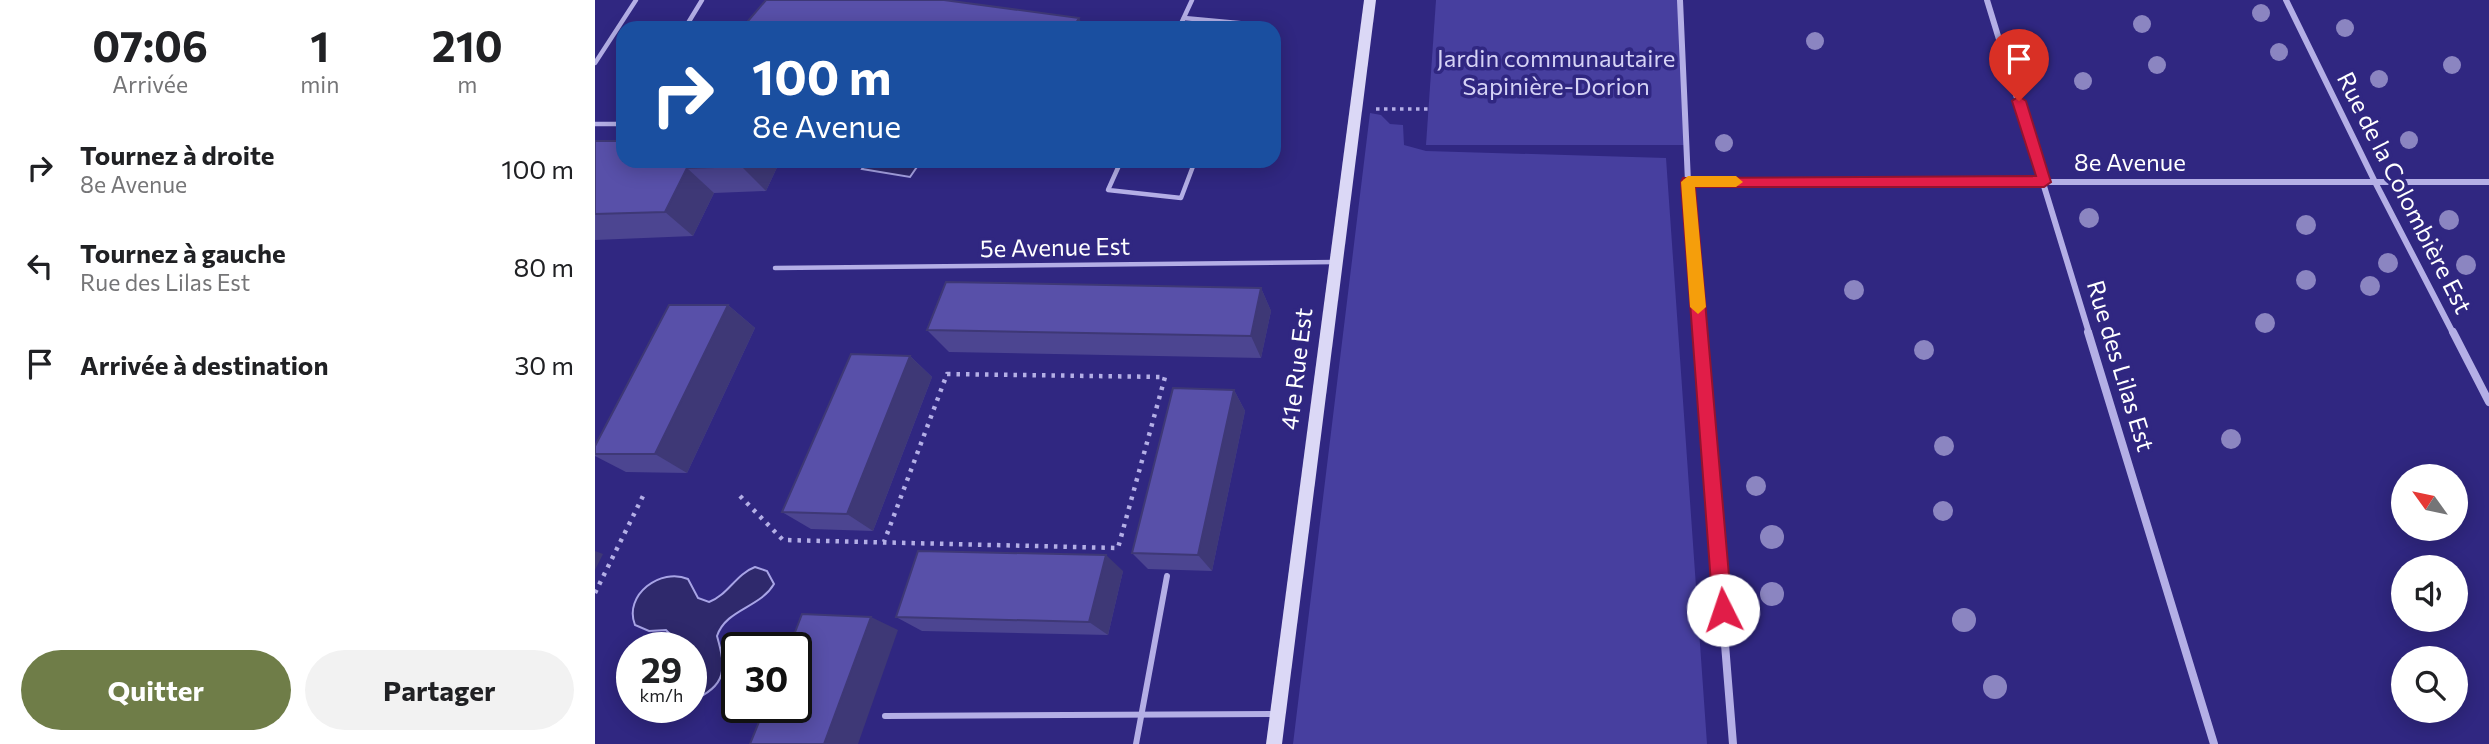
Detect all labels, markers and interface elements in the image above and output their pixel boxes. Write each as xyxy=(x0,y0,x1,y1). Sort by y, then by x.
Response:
text: 07:06 xyxy=(92,19,208,71)
text: 1 xyxy=(310,19,329,71)
text: 210 xyxy=(432,19,503,71)
pin xyxy=(1989,29,2049,101)
icon: arrive xyxy=(2000,40,2038,78)
park label: Jardin communautaire Sapinière-Dorion xyxy=(1437,43,1675,100)
text: 100 m xyxy=(752,45,891,105)
icon: right xyxy=(637,49,728,140)
street label: Rue de la Colombière Est xyxy=(2332,67,2479,318)
text: Arrivée xyxy=(112,70,188,98)
text: min xyxy=(300,70,339,98)
text: m xyxy=(457,70,477,98)
text: 8e Avenue xyxy=(752,105,901,145)
text: Tournez à droite xyxy=(80,139,275,170)
street label: 8e Avenue xyxy=(2074,147,2186,176)
icon: right xyxy=(21,149,59,187)
text: 100 m xyxy=(501,153,574,184)
text: 8e Avenue xyxy=(80,170,187,198)
street label: 5e Avenue Est xyxy=(979,231,1131,262)
text: Tournez à gauche xyxy=(80,237,286,268)
icon: left xyxy=(21,247,59,285)
text: 80 m xyxy=(514,251,574,282)
text: Rue des Lilas Est xyxy=(80,268,250,296)
street label: Rue des Lilas Est xyxy=(2082,276,2161,455)
street label: 41e Rue Est xyxy=(1274,306,1317,431)
icon: arrive xyxy=(21,345,59,383)
text: Arrivée à destination xyxy=(80,349,328,380)
text: 30 m xyxy=(515,349,574,380)
north arrow xyxy=(2391,464,2467,541)
map controls xyxy=(2391,464,2468,723)
button: sound xyxy=(2391,555,2468,632)
position arrow xyxy=(1686,573,1760,647)
speed limit sign: 30 xyxy=(721,632,812,723)
button: search xyxy=(2391,646,2468,723)
text: 29 xyxy=(641,647,682,690)
button: Quitter xyxy=(21,650,291,730)
button: Partager xyxy=(305,650,574,730)
text: km/h xyxy=(640,684,683,706)

